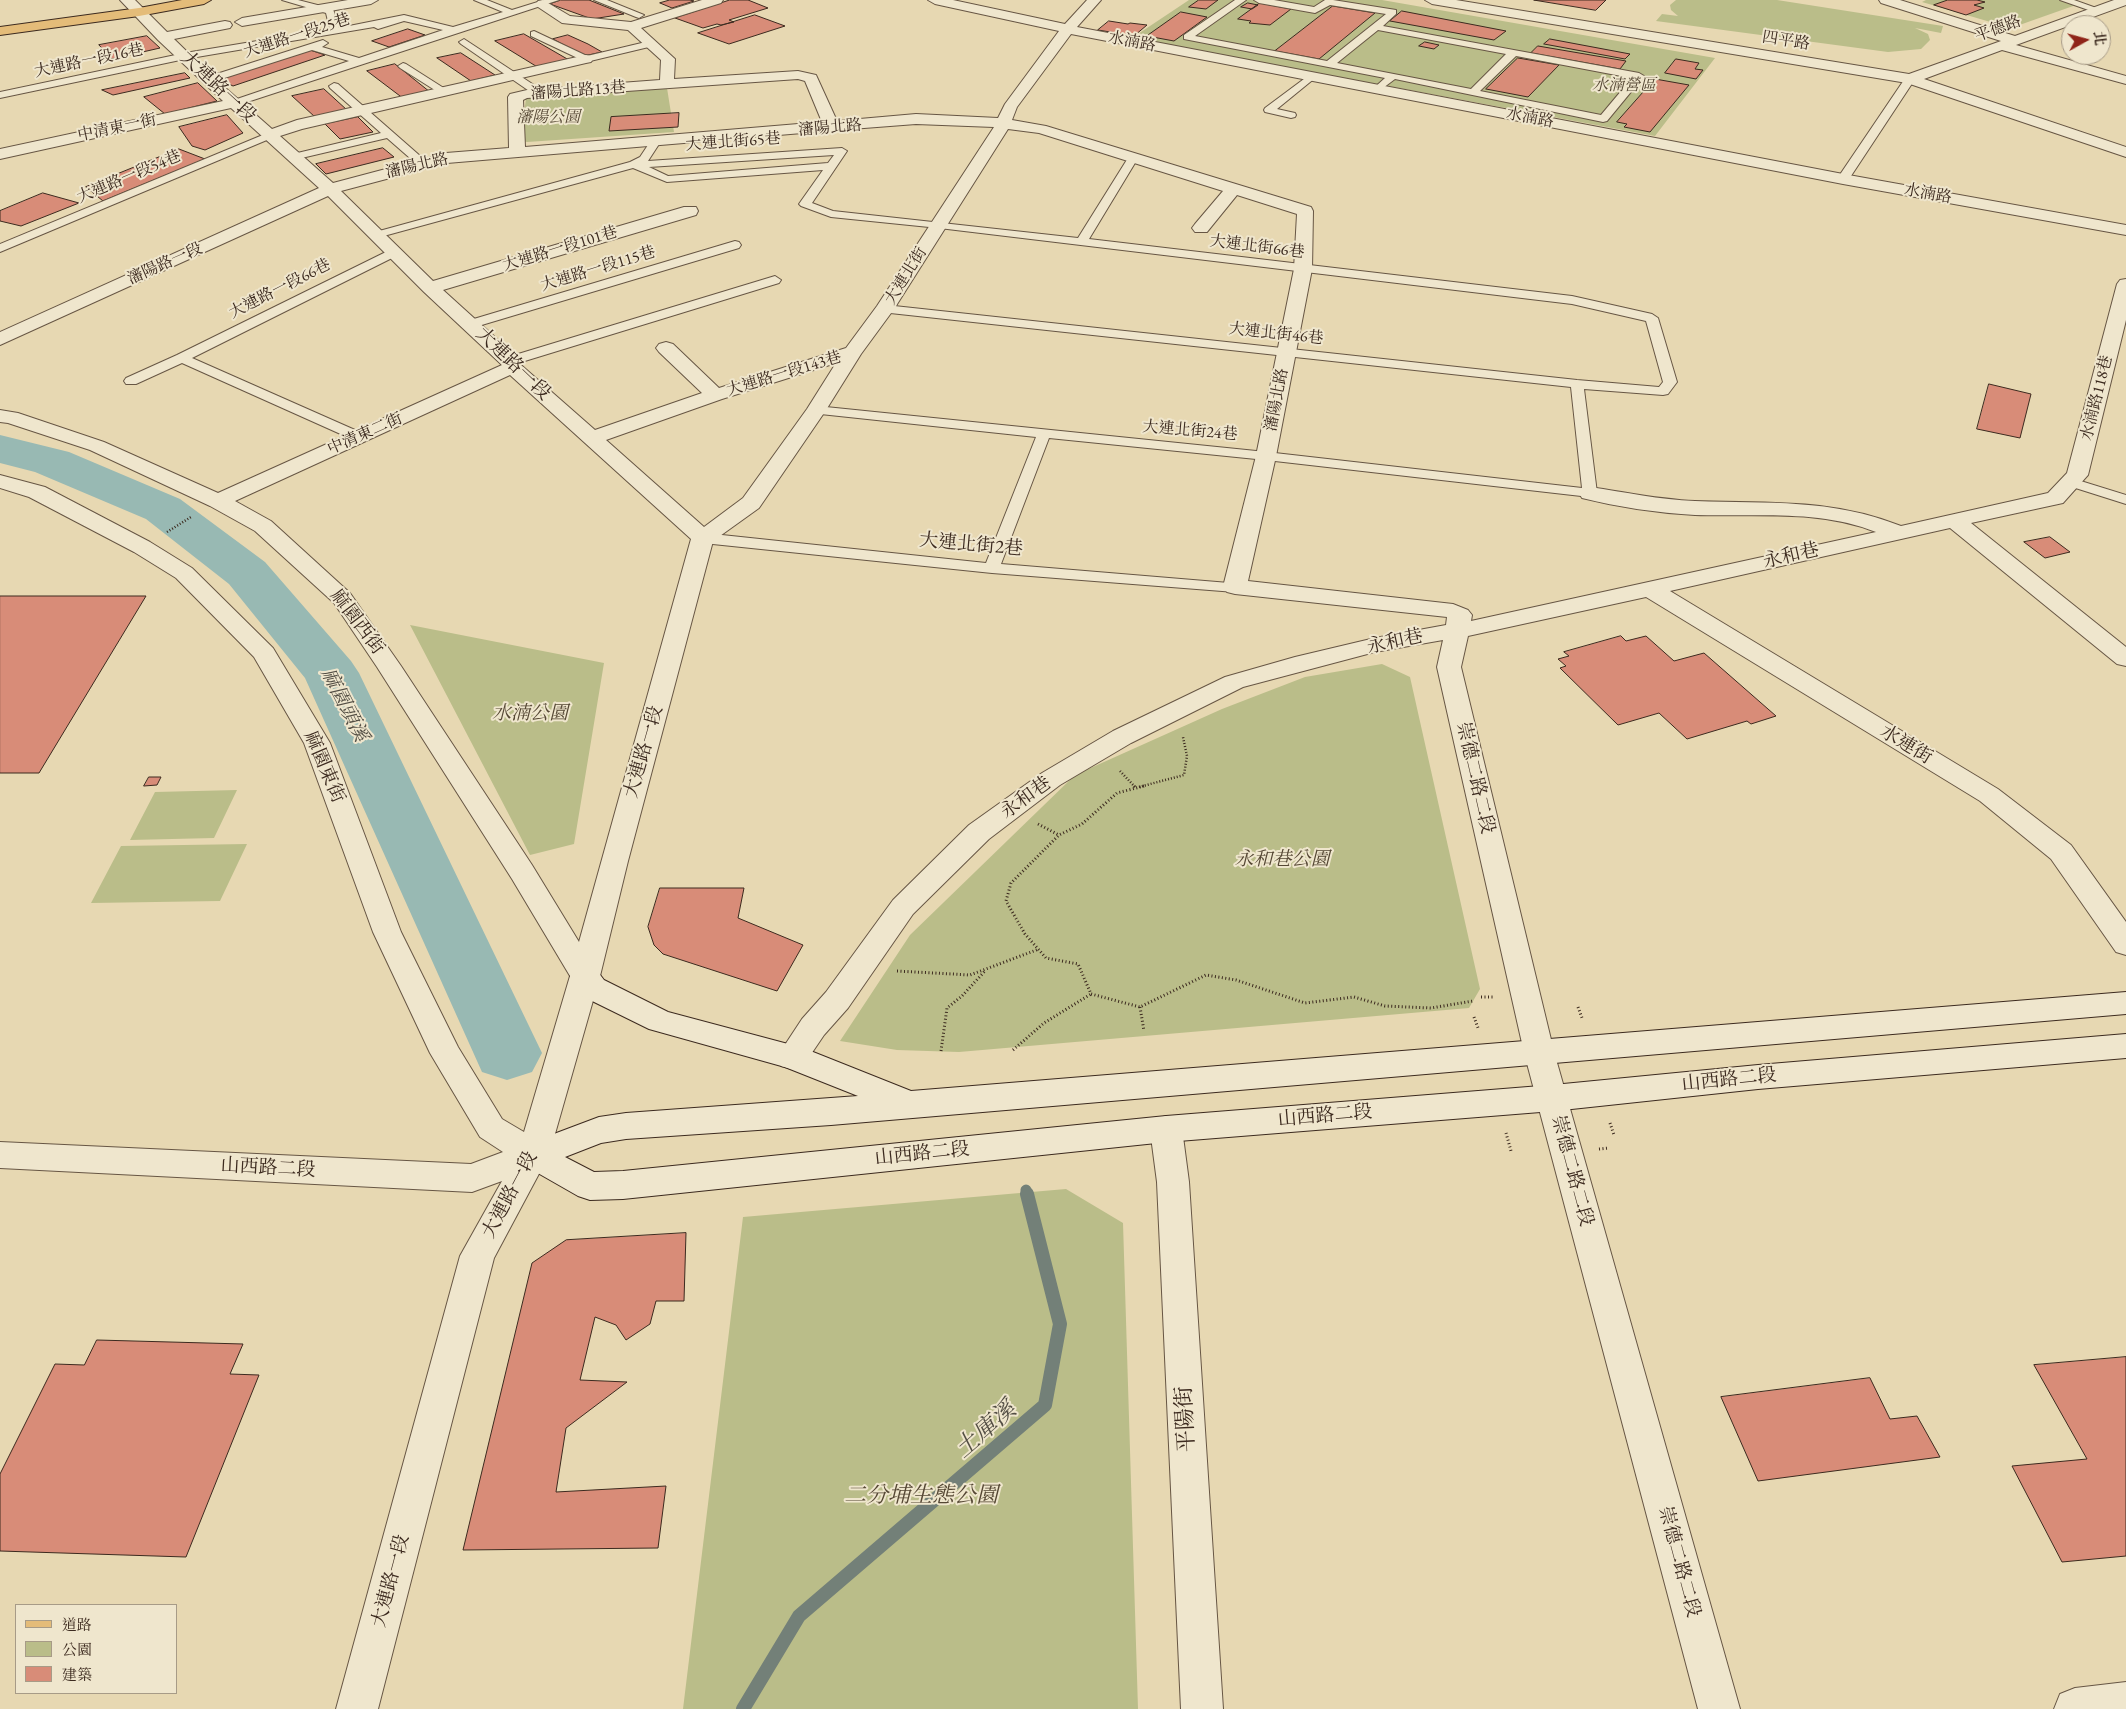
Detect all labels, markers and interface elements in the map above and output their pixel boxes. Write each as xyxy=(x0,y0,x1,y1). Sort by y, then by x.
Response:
street label: 大連路一段25巷 xyxy=(241,10,353,62)
street label: 平德路 xyxy=(1972,12,2024,46)
north arrow xyxy=(2061,15,2111,65)
street label: 水湳路 xyxy=(1107,28,1157,56)
street label: 四平路 xyxy=(1761,28,1811,54)
text: 北 xyxy=(2090,30,2110,46)
street label: 大連路一段16巷 xyxy=(33,40,145,82)
street label: 大連路一段 xyxy=(175,46,261,128)
park label: 水湳營區 xyxy=(1592,76,1656,96)
street label: 瀋陽北路13巷 xyxy=(530,78,626,104)
street label: 水湳路 xyxy=(1505,104,1555,132)
park label: 瀋陽公園 xyxy=(516,108,580,128)
street label: 中清東一街 xyxy=(76,110,158,146)
street label: 瀋陽北路 xyxy=(797,116,863,140)
street label: 大連北街65巷 xyxy=(685,129,781,155)
street label: 大連路一段54巷 xyxy=(74,146,184,208)
street label: 瀋陽北路 xyxy=(384,149,450,183)
street label: 水湳路 xyxy=(1903,180,1953,208)
street label: 大連路一段101巷 xyxy=(500,222,620,276)
street label: 大連北街66巷 xyxy=(1209,232,1305,262)
street label: 瀋陽路一段 xyxy=(125,239,205,289)
street label: 大連路一段115巷 xyxy=(538,242,658,296)
street label: 大連北街 xyxy=(881,244,931,308)
street label: 大連路一段66巷 xyxy=(226,255,334,323)
street label: 大連北街46巷 xyxy=(1228,319,1324,349)
street label: 大連路一段 xyxy=(471,323,555,405)
street label: 大連路一段143巷 xyxy=(724,347,844,401)
street label: 水湳路118巷 xyxy=(2077,353,2117,443)
street label: 瀋陽北路 xyxy=(1261,367,1293,433)
street label: 中清東二街 xyxy=(325,409,405,459)
street label: 大連北街24巷 xyxy=(1142,417,1238,445)
street label: 大連北街2巷 xyxy=(918,529,1024,561)
street label: 永和巷 xyxy=(1761,538,1821,574)
street label: 麻園西街 xyxy=(325,585,389,659)
street label: 永和巷 xyxy=(1365,625,1425,659)
water label: 麻園頭溪 xyxy=(315,664,373,746)
park label: 水湳公園 xyxy=(492,703,568,725)
street label: 大連路一段 xyxy=(620,703,668,801)
street label: 崇德二路二段 xyxy=(1451,720,1499,836)
street label: 水連街 xyxy=(1876,721,1936,769)
street label: 麻園東街 xyxy=(299,728,349,806)
street label: 永和巷 xyxy=(996,772,1056,824)
park label: 永和巷公園 xyxy=(1235,849,1329,871)
street label: 山西路二段 xyxy=(1681,1064,1777,1096)
street label: 山西路二段 xyxy=(1277,1101,1373,1131)
street label: 崇德二路二段 xyxy=(1546,1113,1598,1229)
street label: 山西路二段 xyxy=(874,1138,970,1170)
street label: 大連路一段 xyxy=(478,1148,542,1242)
street label: 山西路二段 xyxy=(220,1154,316,1182)
street label: 平陽街 xyxy=(1171,1385,1201,1453)
water label: 土庫溪 xyxy=(949,1396,1023,1464)
park label: 二分埔生態公園 xyxy=(844,1483,998,1509)
street label: 崇德二路二段 xyxy=(1653,1504,1705,1620)
street label: 大連路一段 xyxy=(368,1532,414,1630)
legend xyxy=(15,1604,178,1694)
text: 道路 xyxy=(62,1615,92,1634)
text: 公園 xyxy=(62,1640,92,1659)
text: 建築 xyxy=(62,1665,92,1684)

